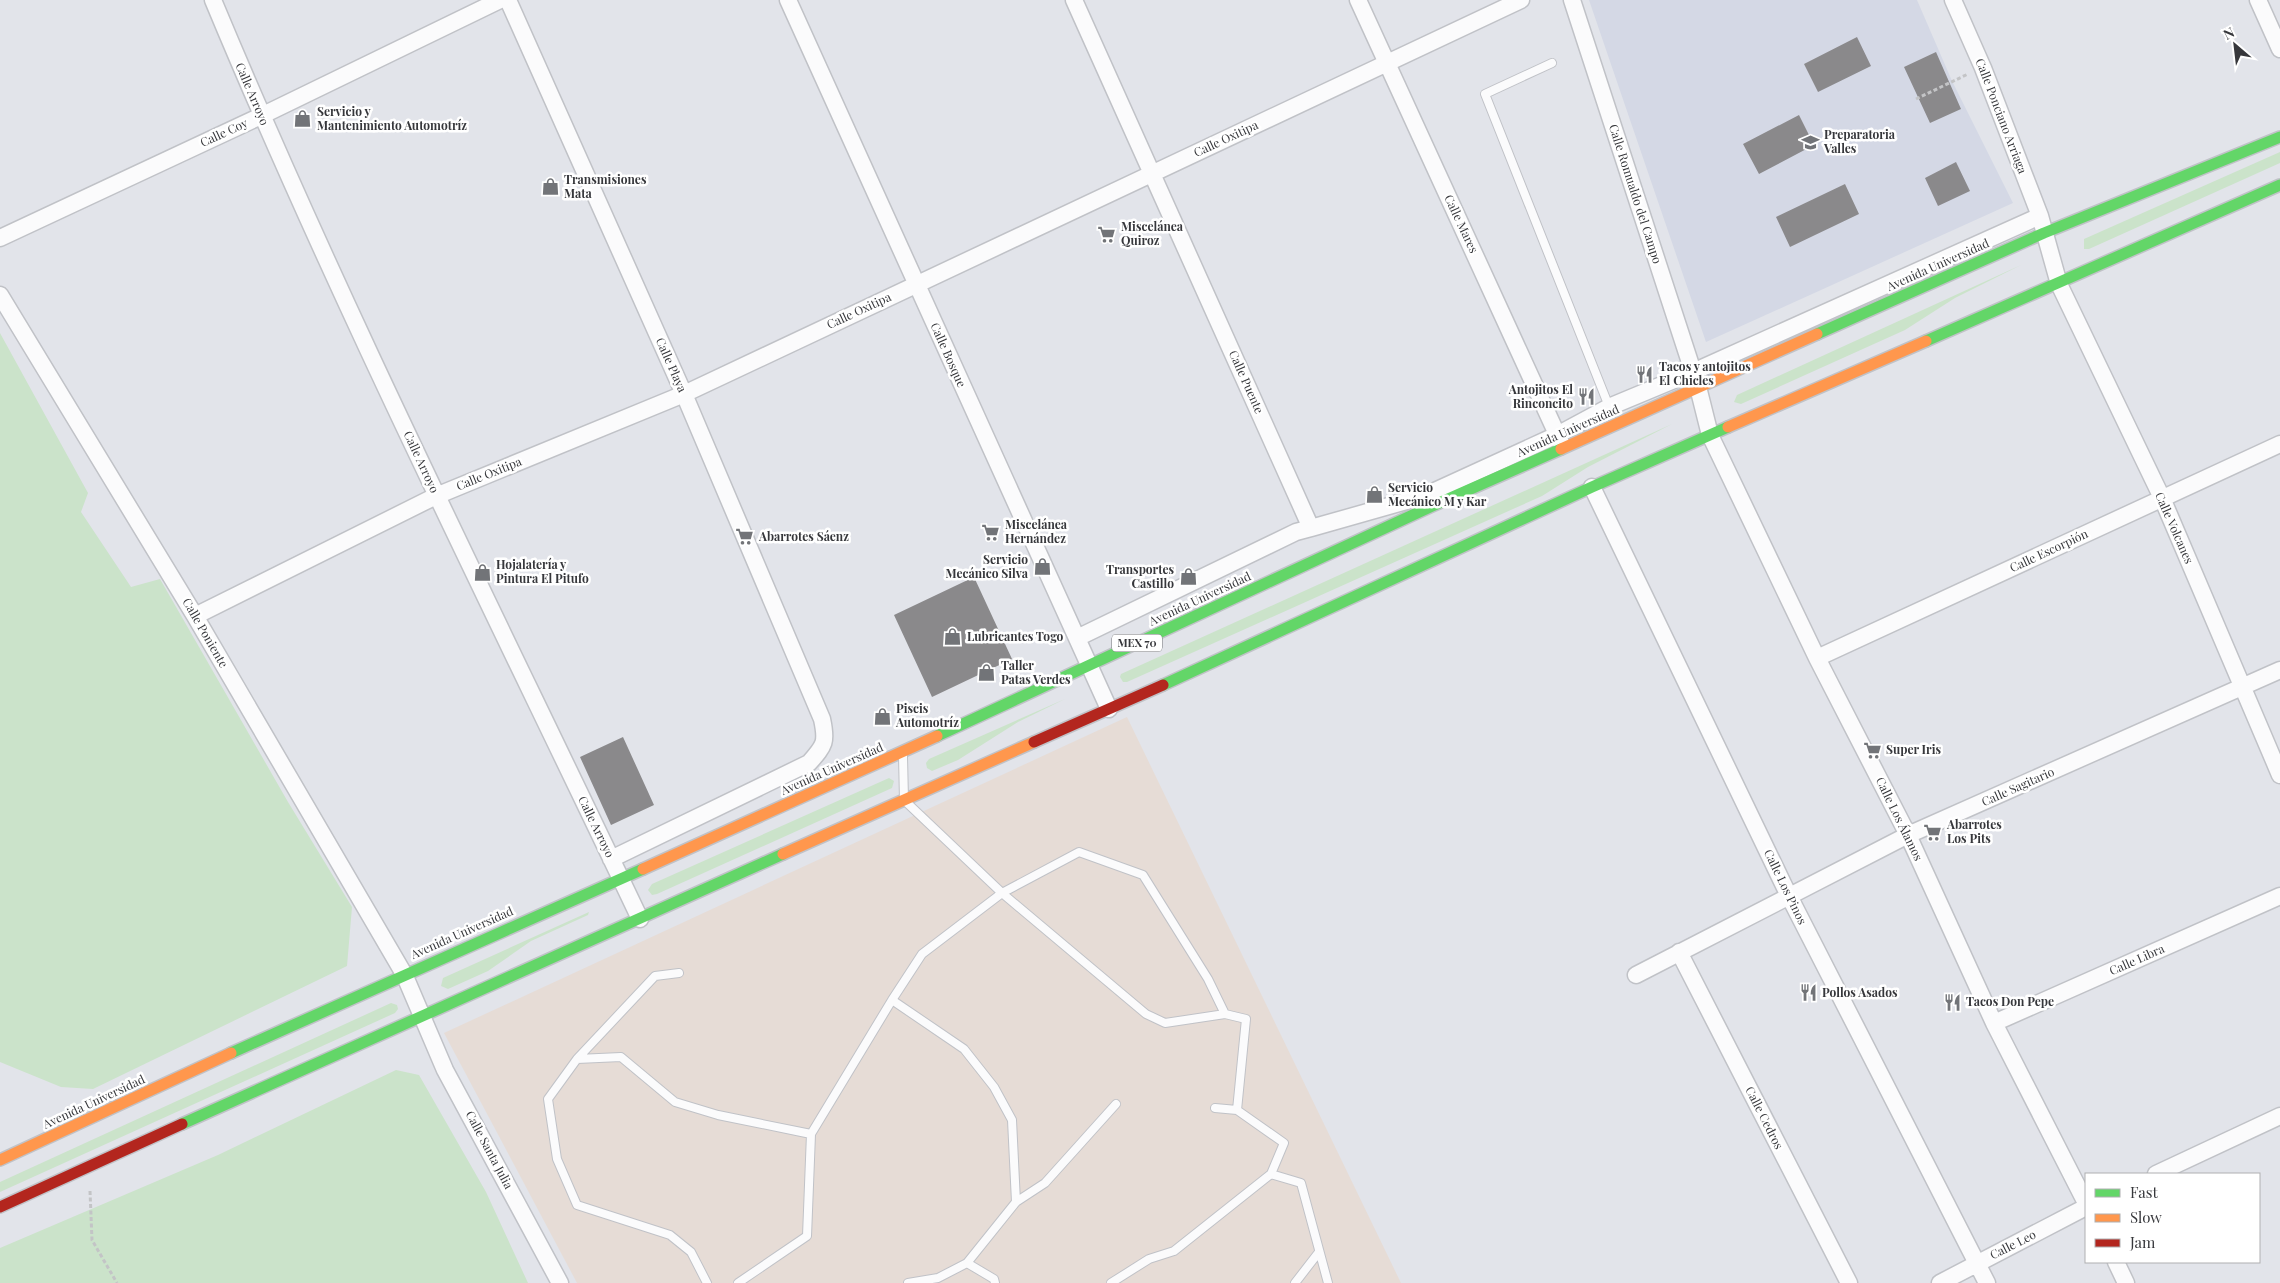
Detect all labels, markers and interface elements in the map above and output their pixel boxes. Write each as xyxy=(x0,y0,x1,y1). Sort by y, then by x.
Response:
north arrow xyxy=(2210,20,2260,70)
text: N xyxy=(2220,22,2238,44)
street label: Calle Ponciano Arriaga xyxy=(1973,56,2031,176)
street label: Calle Arroyo xyxy=(233,60,273,128)
place label: Servicio y Mantenimiento Automotríz xyxy=(317,103,467,133)
shop icon: Servicio y Mantenimiento Automotríz xyxy=(293,109,313,129)
street label: Calle Coy xyxy=(197,114,250,150)
street label: Calle Oxitipa xyxy=(1191,116,1260,160)
street label: Calle Romualdo del Campo xyxy=(1606,122,1666,266)
place label: Preparatoria Valles xyxy=(1823,126,1896,156)
school or university icon: Preparatoria Valles xyxy=(1800,132,1820,152)
place label: Transmisiones Mata xyxy=(564,171,647,201)
shop icon: Transmisiones Mata xyxy=(540,177,560,197)
street label: Calle Mares xyxy=(1441,192,1482,255)
place label: Miscelánea Quiroz xyxy=(1121,218,1184,248)
supermarket icon: Miscelánea Quiroz xyxy=(1097,224,1117,244)
street label: Avenida Universidad xyxy=(1883,234,1991,294)
street label: Calle Oxitipa xyxy=(824,288,893,332)
street label: Calle Bosque xyxy=(928,320,970,389)
street label: Calle Playa xyxy=(653,335,691,394)
street label: Calle Puente xyxy=(1226,347,1268,416)
place label: Tacos y antojitos El Chicles xyxy=(1659,358,1751,388)
restaurant icon: Tacos y antojitos El Chicles xyxy=(1635,364,1655,384)
place label: Antojitos El Rinconcito xyxy=(1508,381,1573,411)
restaurant icon: Antojitos El Rinconcito xyxy=(1577,387,1597,407)
street label: Avenida Universidad xyxy=(1513,400,1621,460)
street label: Calle Arroyo xyxy=(401,428,443,496)
street label: Calle Oxitipa xyxy=(454,453,524,493)
place label: Servicio Mecánico M y Kar xyxy=(1388,479,1487,509)
shop icon: Servicio Mecánico M y Kar xyxy=(1364,485,1384,505)
street label: Calle Volcanes xyxy=(2152,489,2198,566)
place label: Miscelánea Hernández xyxy=(1005,516,1068,546)
supermarket icon: Miscelánea Hernández xyxy=(981,522,1001,542)
street label: Calle Escorpión xyxy=(2007,525,2090,575)
supermarket icon: Abarrotes Sáenz xyxy=(735,527,755,547)
place label: Abarrotes Sáenz xyxy=(758,528,849,544)
place label: Servicio Mecánico Silva xyxy=(946,551,1029,581)
place label: Hojalatería y Pintura El Pitufo xyxy=(496,556,589,586)
shop icon: Servicio Mecánico Silva xyxy=(1032,557,1052,577)
place label: Transportes Castillo xyxy=(1106,561,1174,591)
shop icon: Hojalatería y Pintura El Pitufo xyxy=(472,562,492,582)
street label: Avenida Universidad xyxy=(1145,567,1253,629)
shop icon: Transportes Castillo xyxy=(1178,567,1198,587)
street label: Calle Poniente xyxy=(180,595,232,670)
shop icon: Lubricantes Togo xyxy=(943,627,963,647)
place label: Lubricantes Togo xyxy=(967,628,1064,644)
road number: MEX 70 xyxy=(1112,634,1162,651)
place label: Taller Patas Verdes xyxy=(1001,657,1071,687)
shop icon: Taller Patas Verdes xyxy=(977,663,997,683)
place label: Piscis Automotríz xyxy=(895,700,959,730)
shop icon: Piscis Automotríz xyxy=(872,706,892,726)
street label: Avenida Universidad xyxy=(777,738,885,798)
supermarket icon: Super Iris xyxy=(1862,740,1882,760)
place label: Super Iris xyxy=(1886,741,1942,757)
street label: Calle Sagitario xyxy=(1979,763,2057,809)
street label: Calle Los Álamos xyxy=(1873,774,1927,863)
street label: Calle Arroyo xyxy=(575,793,619,860)
place label: Abarrotes Los Pits xyxy=(1946,816,2002,846)
supermarket icon: Abarrotes Los Pits xyxy=(1923,822,1943,842)
street label: Calle Los Pinos xyxy=(1761,846,1811,927)
street label: Avenida Universidad xyxy=(407,902,515,962)
street label: Calle Libra xyxy=(2107,940,2167,978)
restaurant icon: Pollos Asados xyxy=(1798,983,1818,1003)
place label: Pollos Asados xyxy=(1822,984,1898,1000)
restaurant icon: Tacos Don Pepe xyxy=(1942,992,1962,1012)
place label: Tacos Don Pepe xyxy=(1966,993,2054,1009)
street label: Avenida Universidad xyxy=(39,1070,147,1132)
street label: Calle Cedros xyxy=(1742,1083,1788,1152)
street label: Calle Santa Julia xyxy=(463,1108,517,1191)
legend xyxy=(2085,1173,2260,1263)
text: Fast xyxy=(2130,1182,2159,1202)
text: Slow xyxy=(2130,1207,2162,1227)
street label: Calle Leo xyxy=(1987,1225,2039,1263)
text: Jam xyxy=(2129,1232,2156,1252)

